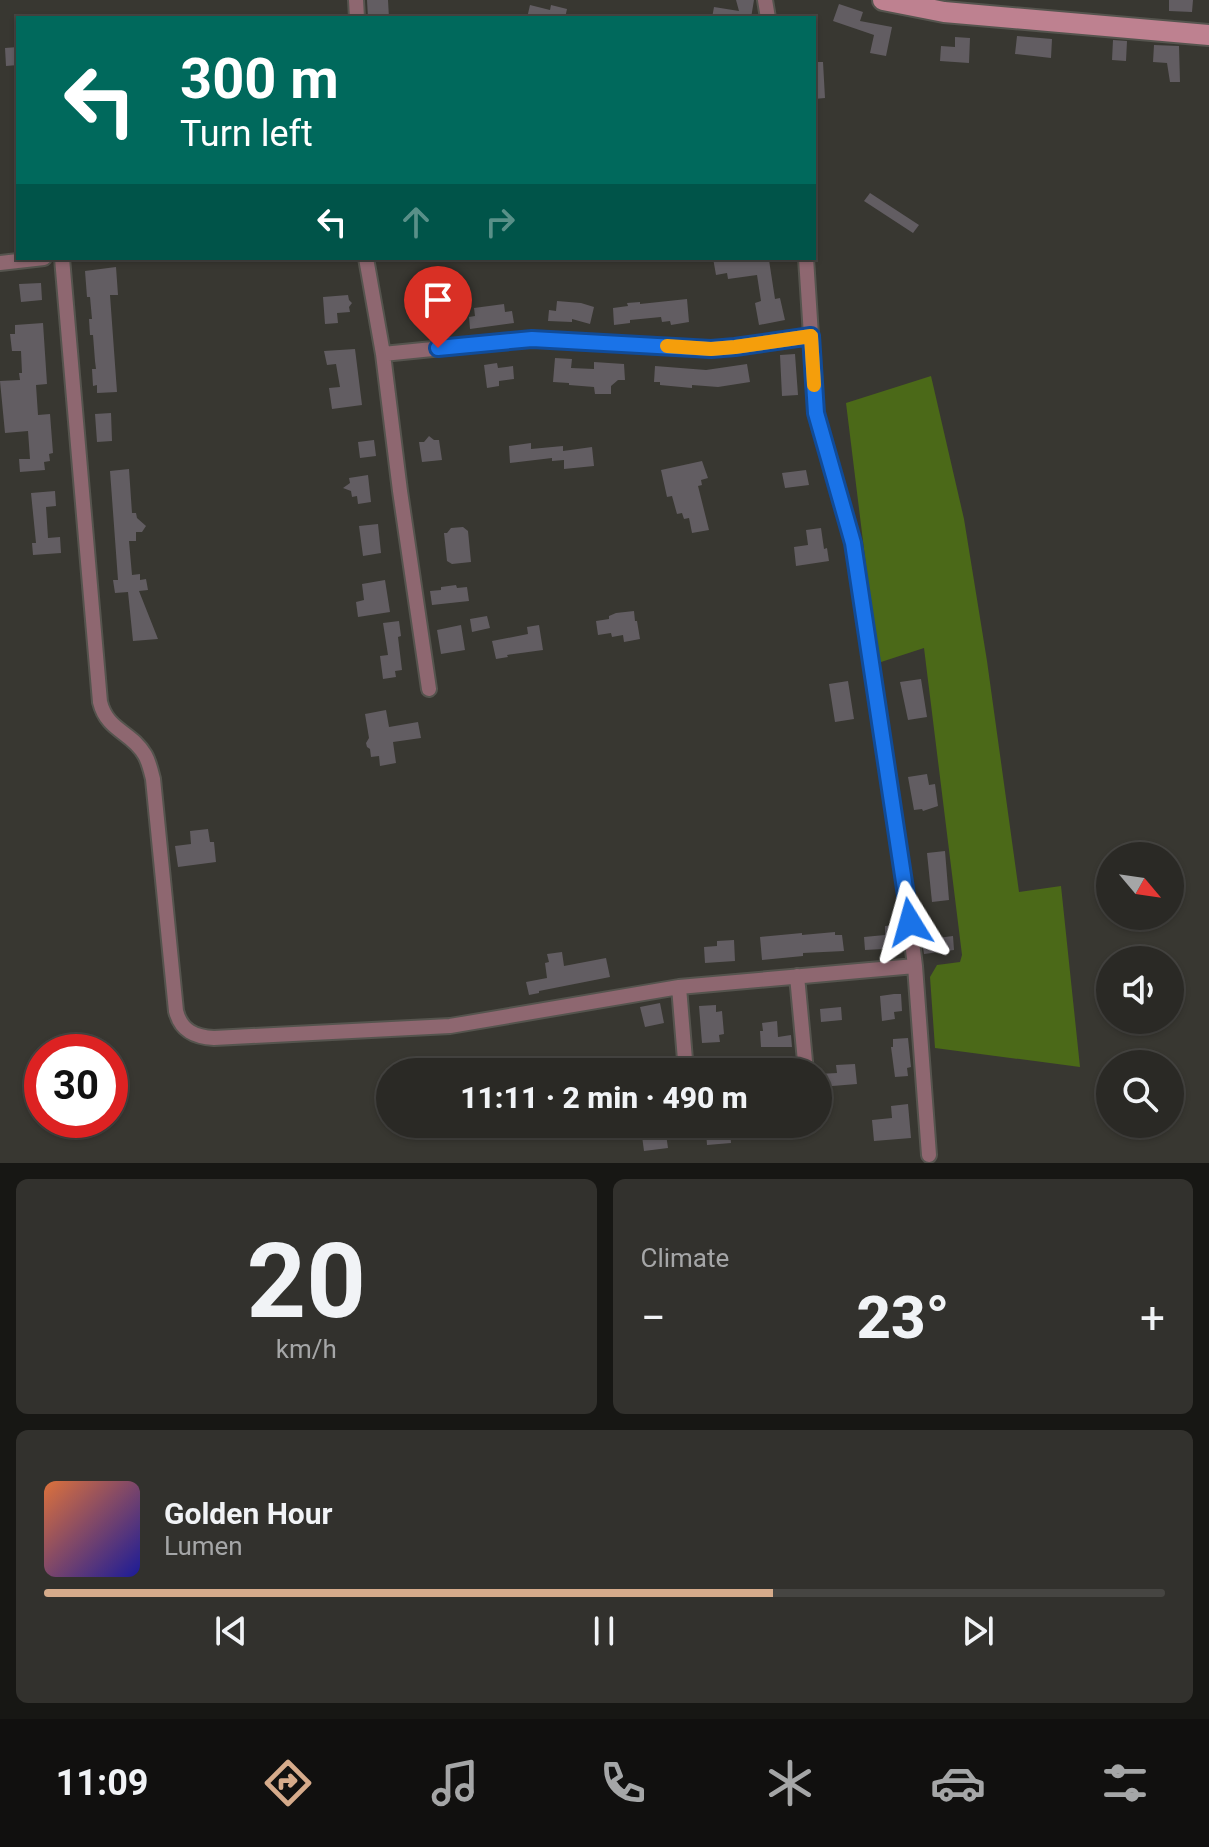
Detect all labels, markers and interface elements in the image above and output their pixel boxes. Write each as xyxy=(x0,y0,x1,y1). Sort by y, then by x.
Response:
text: 300 m xyxy=(180,46,339,112)
icon: left xyxy=(48,48,152,152)
text: Turn left xyxy=(180,113,313,155)
icon: left xyxy=(310,200,354,244)
icon: ahead xyxy=(394,200,438,244)
icon: right xyxy=(478,200,522,244)
pin xyxy=(404,266,472,348)
icon: arrive xyxy=(416,278,460,322)
north arrow xyxy=(1096,842,1184,930)
map controls xyxy=(1096,842,1184,1138)
position arrow xyxy=(868,880,952,964)
button: sound xyxy=(1096,946,1184,1034)
speed limit sign: 30 xyxy=(24,1034,128,1138)
button: search xyxy=(1096,1050,1184,1138)
text: 11:11 · 2 min · 490 m xyxy=(460,1080,748,1115)
text: 20 xyxy=(247,1221,366,1342)
text: Climate xyxy=(641,1243,729,1273)
text: 23° xyxy=(856,1282,949,1353)
text: − xyxy=(641,1292,666,1344)
text: + xyxy=(1140,1292,1165,1344)
text: km/h xyxy=(276,1334,337,1364)
text: Golden Hour xyxy=(164,1496,333,1531)
text: Lumen xyxy=(164,1531,243,1561)
icon: previous xyxy=(209,1609,253,1653)
icon: pause xyxy=(582,1609,626,1653)
icon: next xyxy=(956,1609,1000,1653)
icon: directions xyxy=(260,1755,316,1811)
icon: music xyxy=(427,1755,483,1811)
icon: phone xyxy=(595,1755,651,1811)
icon: climate xyxy=(762,1755,818,1811)
icon: car xyxy=(930,1755,986,1811)
icon: filters xyxy=(1097,1755,1153,1811)
text: 11:09 xyxy=(56,1762,148,1804)

